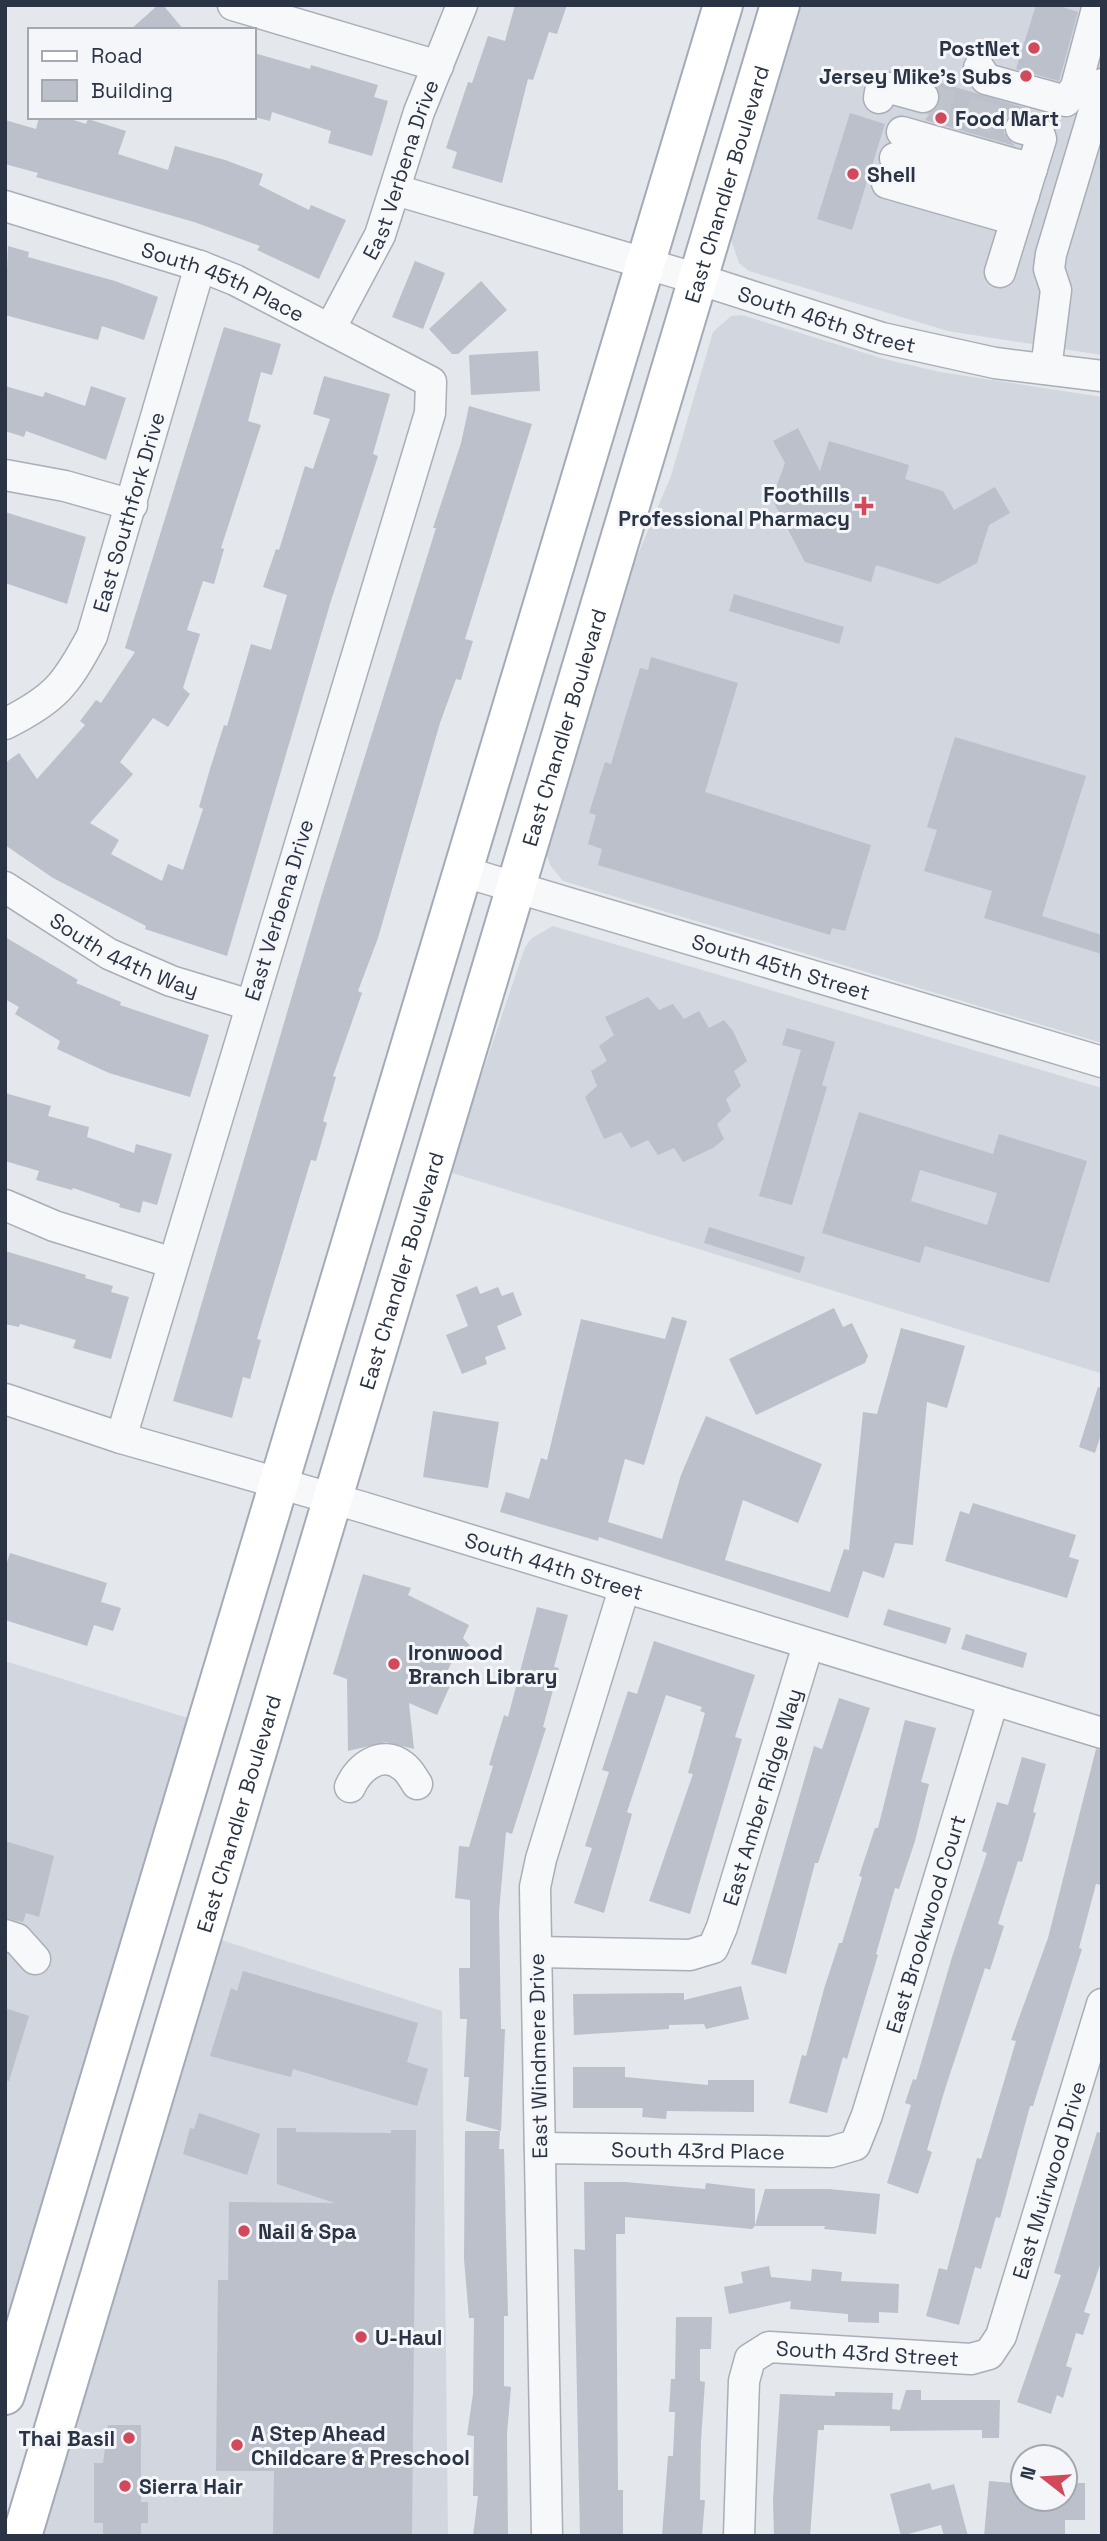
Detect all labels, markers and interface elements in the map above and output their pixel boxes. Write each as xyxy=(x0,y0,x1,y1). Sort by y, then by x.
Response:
legend xyxy=(28,28,256,119)
place label: PostNet xyxy=(939,35,1020,62)
marker: PostNet xyxy=(1026,40,1042,56)
text: Road xyxy=(91,42,143,69)
street label: East Chandler Boulevard xyxy=(678,62,775,306)
place label: Jersey Mike's Subs xyxy=(819,63,1012,90)
marker: Jersey Mike's Subs xyxy=(1018,68,1034,84)
street label: East Verbena Drive xyxy=(356,76,444,264)
text: Building xyxy=(91,77,173,104)
place label: Food Mart xyxy=(955,105,1059,132)
marker: Food Mart xyxy=(933,110,949,126)
place label: Shell xyxy=(867,161,916,188)
marker: Shell xyxy=(845,166,861,182)
street label: South 45th Place xyxy=(138,235,309,327)
street label: South 46th Street xyxy=(735,279,918,359)
street label: East Southfork Drive xyxy=(86,409,170,615)
place label: Foothills Professional Pharmacy xyxy=(618,481,850,532)
marker: Foothills Professional Pharmacy xyxy=(856,498,872,514)
street label: East Chandler Boulevard xyxy=(515,605,612,849)
street label: East Verbena Drive xyxy=(239,816,319,1004)
street label: South 44th Way xyxy=(45,906,202,1002)
street label: South 45th Street xyxy=(689,927,873,1006)
street label: East Chandler Boulevard xyxy=(353,1149,449,1393)
street label: South 44th Street xyxy=(462,1526,647,1606)
place label: Ironwood Branch Library xyxy=(408,1639,557,1690)
marker: Ironwood Branch Library xyxy=(386,1656,402,1672)
street label: East Amber Ridge Way xyxy=(716,1685,808,1909)
street label: East Chandler Boulevard xyxy=(190,1692,287,1936)
street label: East Brookwood Court xyxy=(879,1812,971,2036)
street label: East Windmere Drive xyxy=(523,1953,553,2159)
street label: East Muirwood Drive xyxy=(1006,2078,1091,2282)
street label: South 43rd Place xyxy=(611,2135,785,2165)
place label: Nail & Spa xyxy=(258,2218,357,2245)
marker: Nail & Spa xyxy=(236,2223,252,2239)
place label: U-Haul xyxy=(375,2324,442,2351)
marker: U-Haul xyxy=(353,2329,369,2345)
street label: South 43rd Street xyxy=(775,2334,960,2372)
place label: A Step Ahead Childcare & Preschool xyxy=(251,2420,470,2471)
place label: Thai Basil xyxy=(18,2425,115,2452)
marker: Thai Basil xyxy=(121,2430,137,2446)
marker: A Step Ahead Childcare & Preschool xyxy=(229,2437,245,2453)
north arrow xyxy=(1009,2443,1079,2513)
text: N xyxy=(1014,2463,1042,2483)
place label: Sierra Hair xyxy=(139,2473,243,2500)
marker: Sierra Hair xyxy=(117,2478,133,2494)

